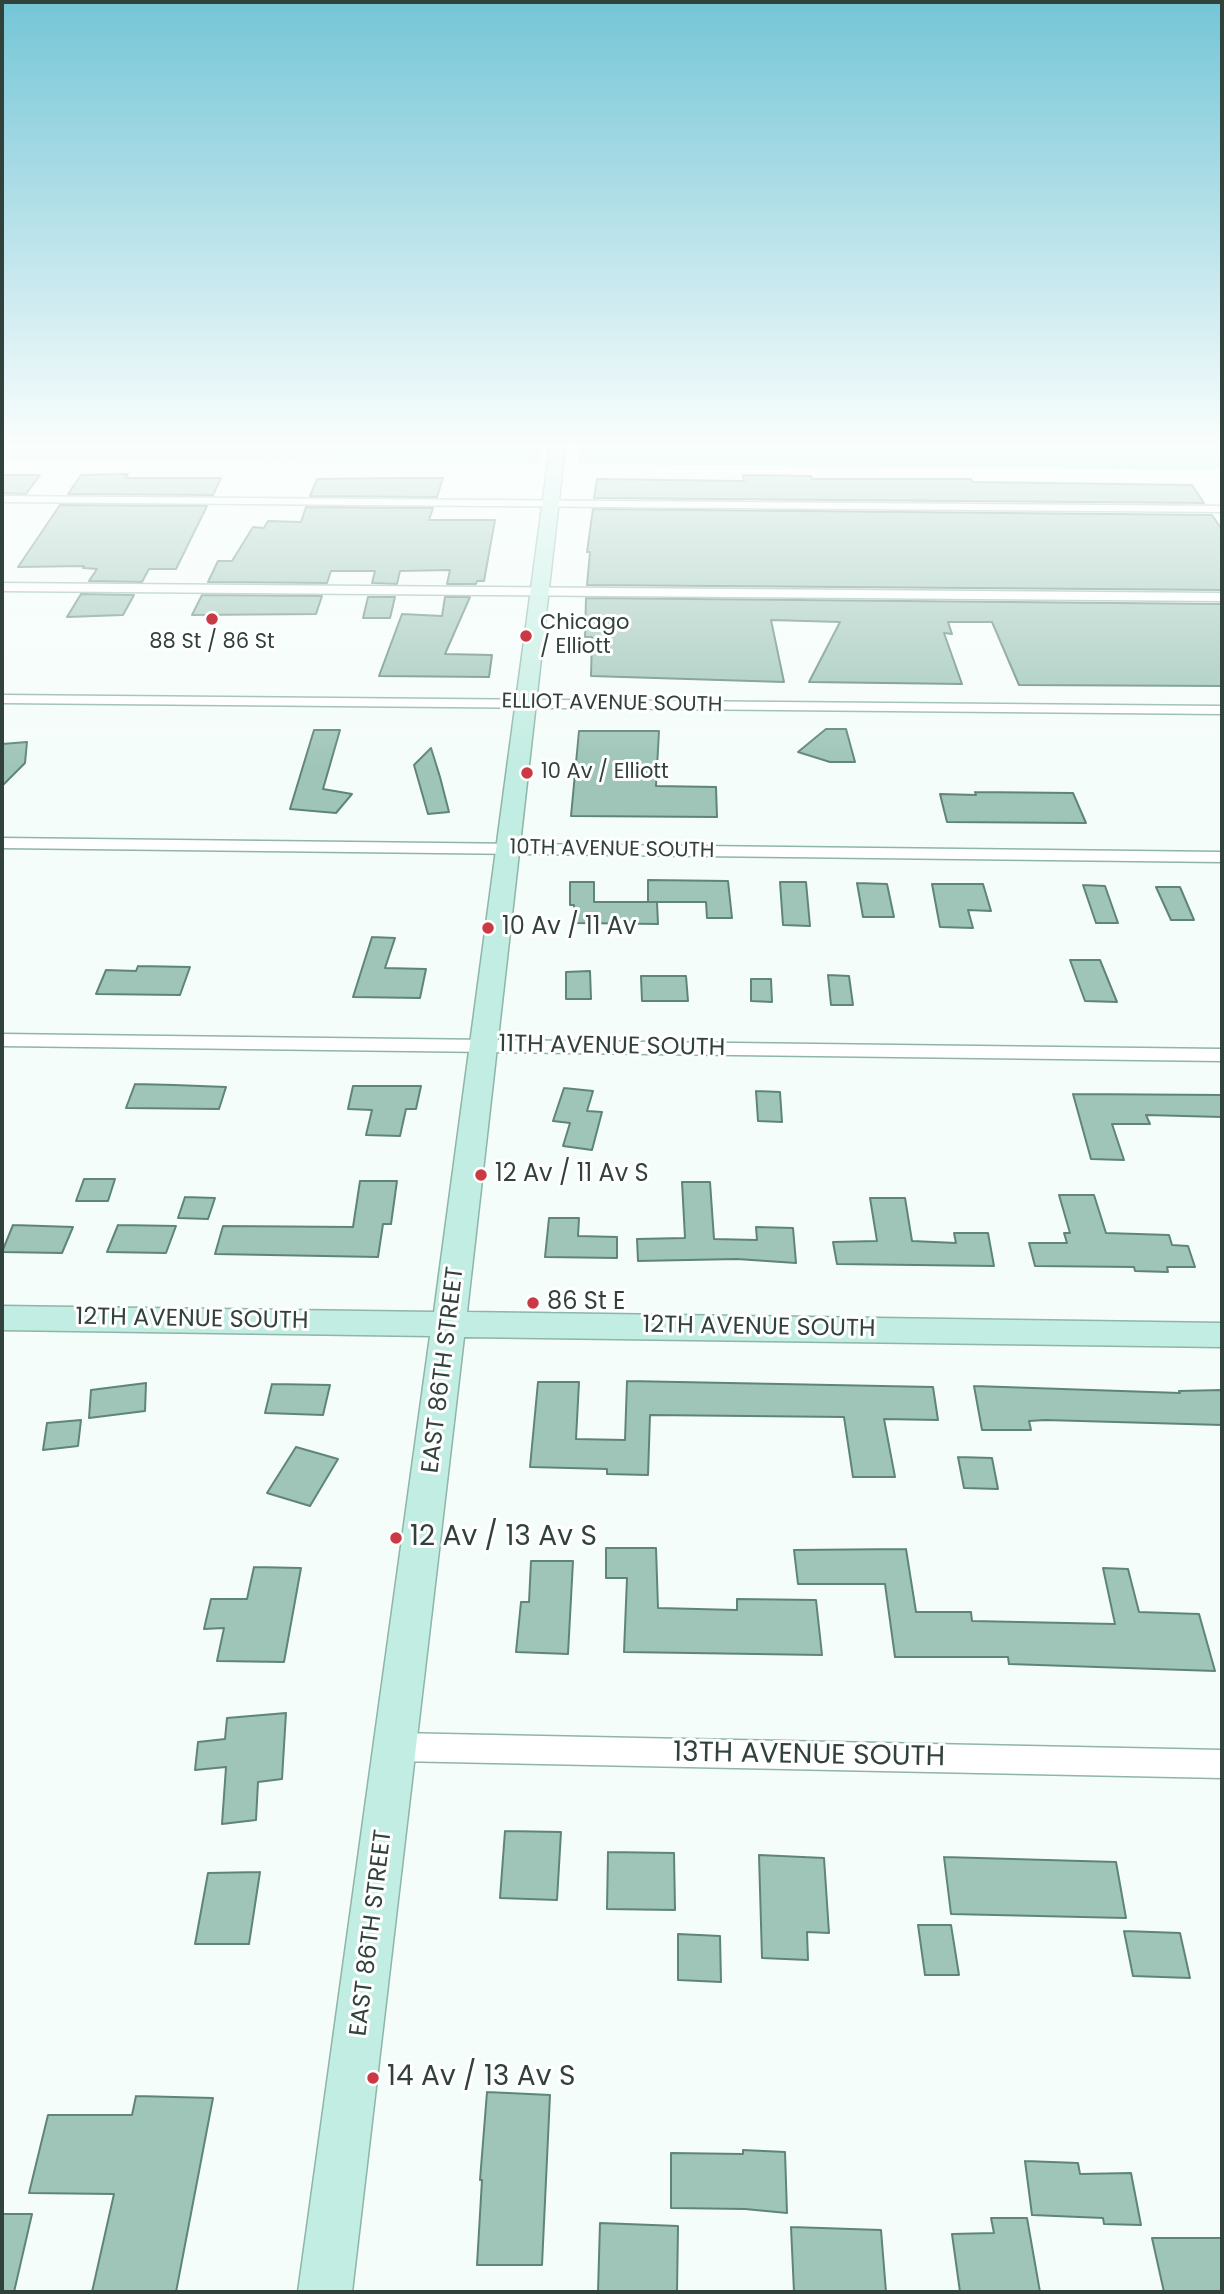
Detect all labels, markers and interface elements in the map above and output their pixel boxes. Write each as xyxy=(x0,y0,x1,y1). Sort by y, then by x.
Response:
marker: 88 St / 86 St xyxy=(204,611,220,627)
place label: Chicago / Elliott xyxy=(540,611,629,661)
marker: Chicago / Elliott xyxy=(518,628,534,644)
place label: 88 St / 86 St xyxy=(149,630,275,656)
street label: ELLIOT AVENUE SOUTH xyxy=(501,689,723,719)
place label: 10 Av / Elliott xyxy=(541,760,669,786)
marker: 10 Av / Elliott xyxy=(519,765,535,781)
street label: 10TH AVENUE SOUTH xyxy=(509,836,715,864)
place label: 10 Av / 11 Av xyxy=(502,914,636,942)
marker: 10 Av / 11 Av xyxy=(480,920,496,936)
street label: 11TH AVENUE SOUTH xyxy=(498,1031,726,1063)
place label: 12 Av / 11 Av S xyxy=(495,1161,649,1189)
marker: 12 Av / 11 Av S xyxy=(473,1167,489,1183)
street label: EAST 86TH STREET xyxy=(417,1265,471,1475)
place label: 86 St E xyxy=(547,1289,625,1317)
marker: 86 St E xyxy=(525,1295,541,1311)
street label: 12TH AVENUE SOUTH xyxy=(75,1304,309,1336)
street label: 12TH AVENUE SOUTH xyxy=(642,1312,876,1344)
place label: 12 Av / 13 Av S xyxy=(410,1521,597,1555)
marker: 12 Av / 13 Av S xyxy=(388,1530,404,1546)
street label: 13TH AVENUE SOUTH xyxy=(673,1737,945,1775)
street label: EAST 86TH STREET xyxy=(345,1828,399,2038)
place label: 14 Av / 13 Av S xyxy=(387,2061,575,2095)
marker: 14 Av / 13 Av S xyxy=(365,2070,381,2086)

